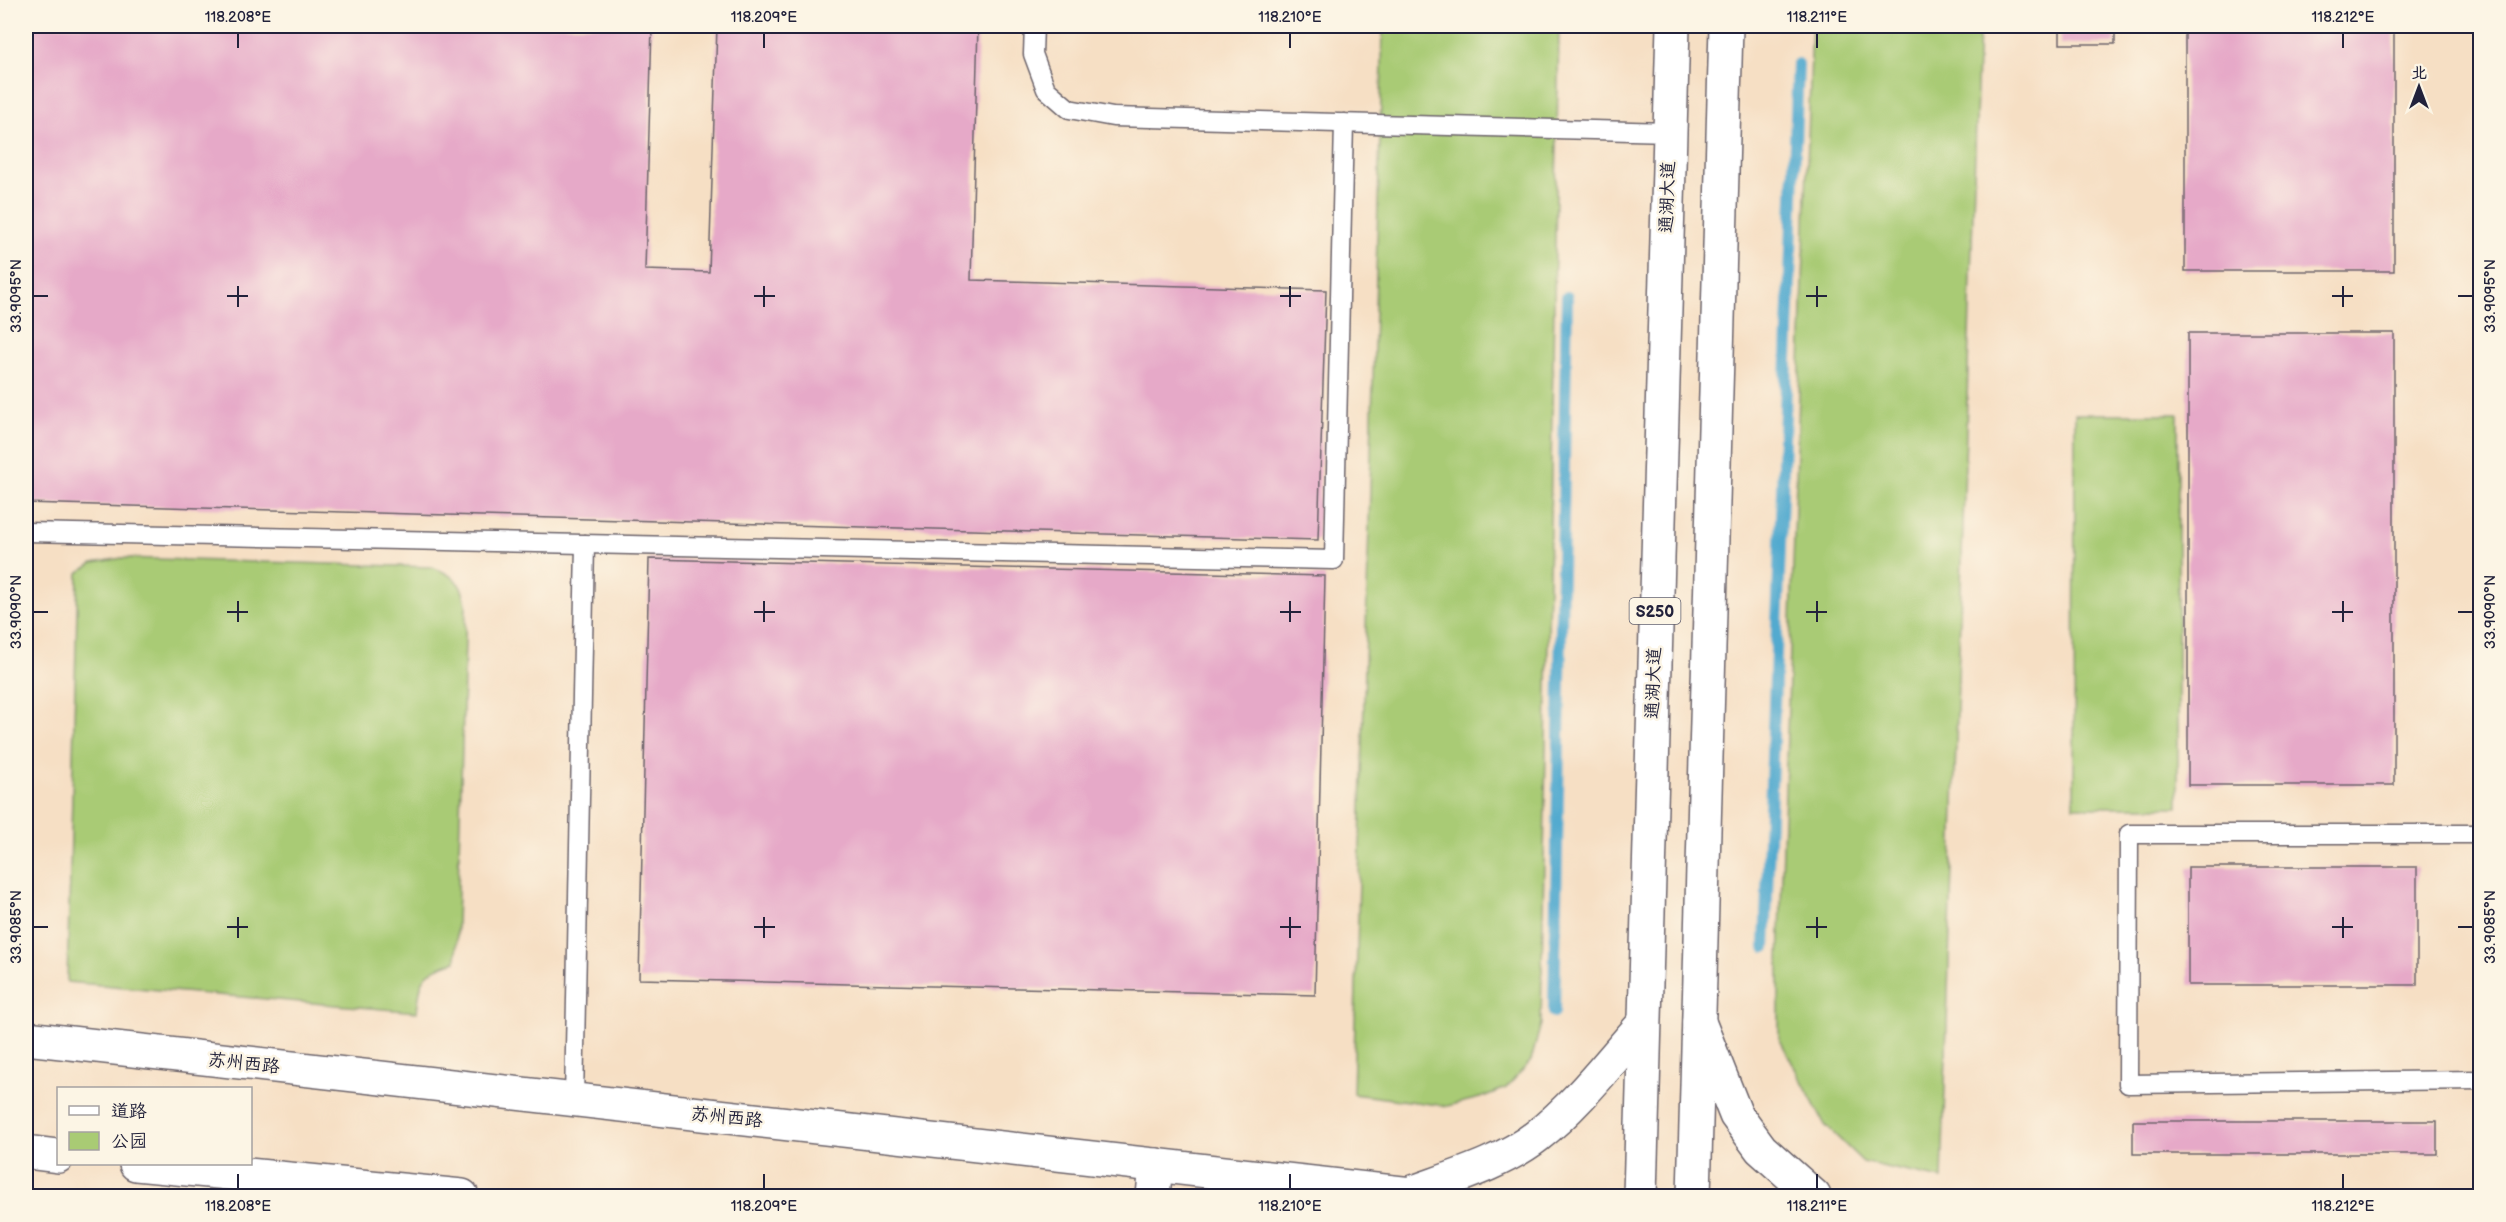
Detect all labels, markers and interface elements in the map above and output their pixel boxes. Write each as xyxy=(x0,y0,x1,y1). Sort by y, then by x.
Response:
text: 118.208°E xyxy=(205,8,271,27)
text: 118.209°E xyxy=(731,8,797,27)
text: 118.210°E xyxy=(1258,8,1322,27)
text: 118.211°E xyxy=(1787,8,1847,27)
text: 118.212°E xyxy=(2312,8,2375,27)
north arrow xyxy=(2389,57,2449,117)
text: 北 xyxy=(2411,64,2427,83)
street label: 通湖大道 xyxy=(1656,161,1679,233)
text: 33.9095°N xyxy=(7,259,26,333)
text: 33.9095°N xyxy=(2481,259,2500,333)
text: 33.9090°N xyxy=(7,575,26,649)
text: 33.9090°N xyxy=(2481,575,2500,649)
road number: S250 xyxy=(1630,598,1680,624)
street label: 通湖大道 xyxy=(1642,647,1665,719)
text: 33.9085°N xyxy=(7,890,26,964)
text: 33.9085°N xyxy=(2481,890,2500,964)
street label: 苏州西路 xyxy=(207,1049,281,1078)
legend xyxy=(57,1087,252,1165)
text: 道路 xyxy=(111,1101,147,1122)
street label: 苏州西路 xyxy=(690,1103,764,1132)
text: 公园 xyxy=(111,1131,147,1152)
text: 118.208°E xyxy=(205,1197,271,1216)
text: 118.209°E xyxy=(731,1197,797,1216)
text: 118.210°E xyxy=(1258,1197,1322,1216)
text: 118.211°E xyxy=(1787,1197,1847,1216)
text: 118.212°E xyxy=(2312,1197,2375,1216)

